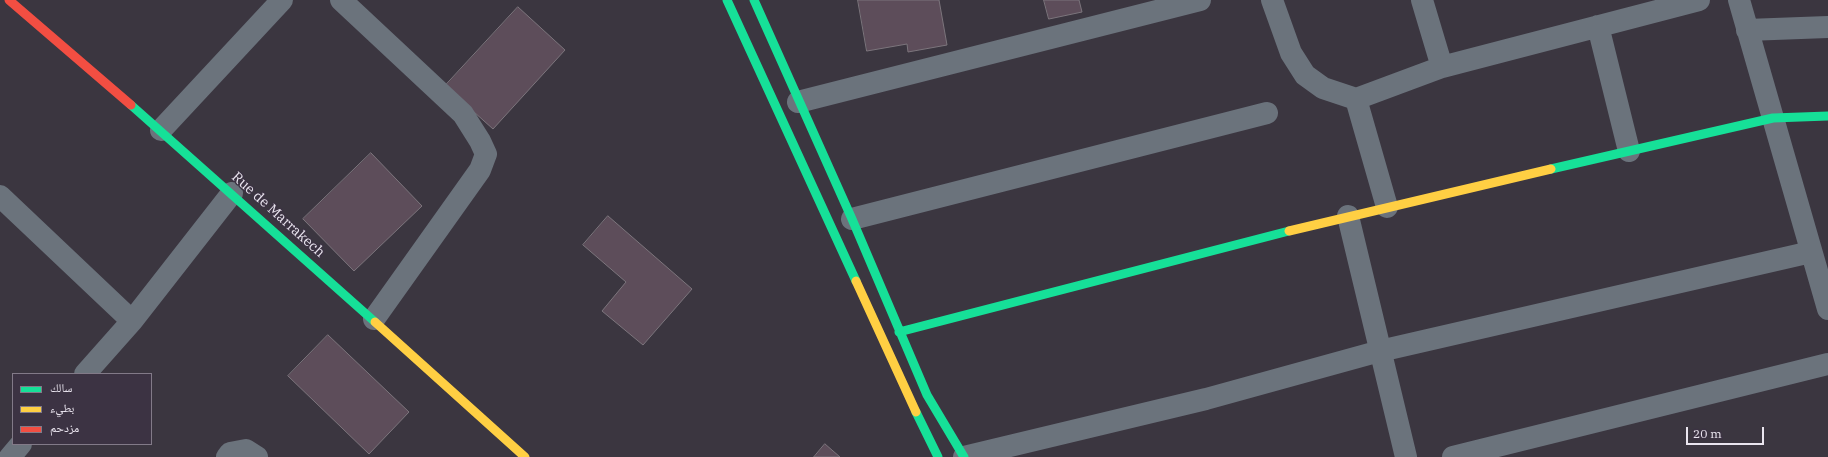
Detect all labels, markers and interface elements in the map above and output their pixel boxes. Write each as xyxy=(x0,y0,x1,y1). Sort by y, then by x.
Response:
street label: Rue de Marrakech xyxy=(228,169,328,261)
legend xyxy=(12,373,152,445)
text: سالك xyxy=(50,380,72,395)
text: بطيء xyxy=(50,400,74,415)
scale bar xyxy=(1688,419,1766,445)
text: مزدحم xyxy=(50,420,79,435)
text: 20 m xyxy=(1693,426,1722,441)

